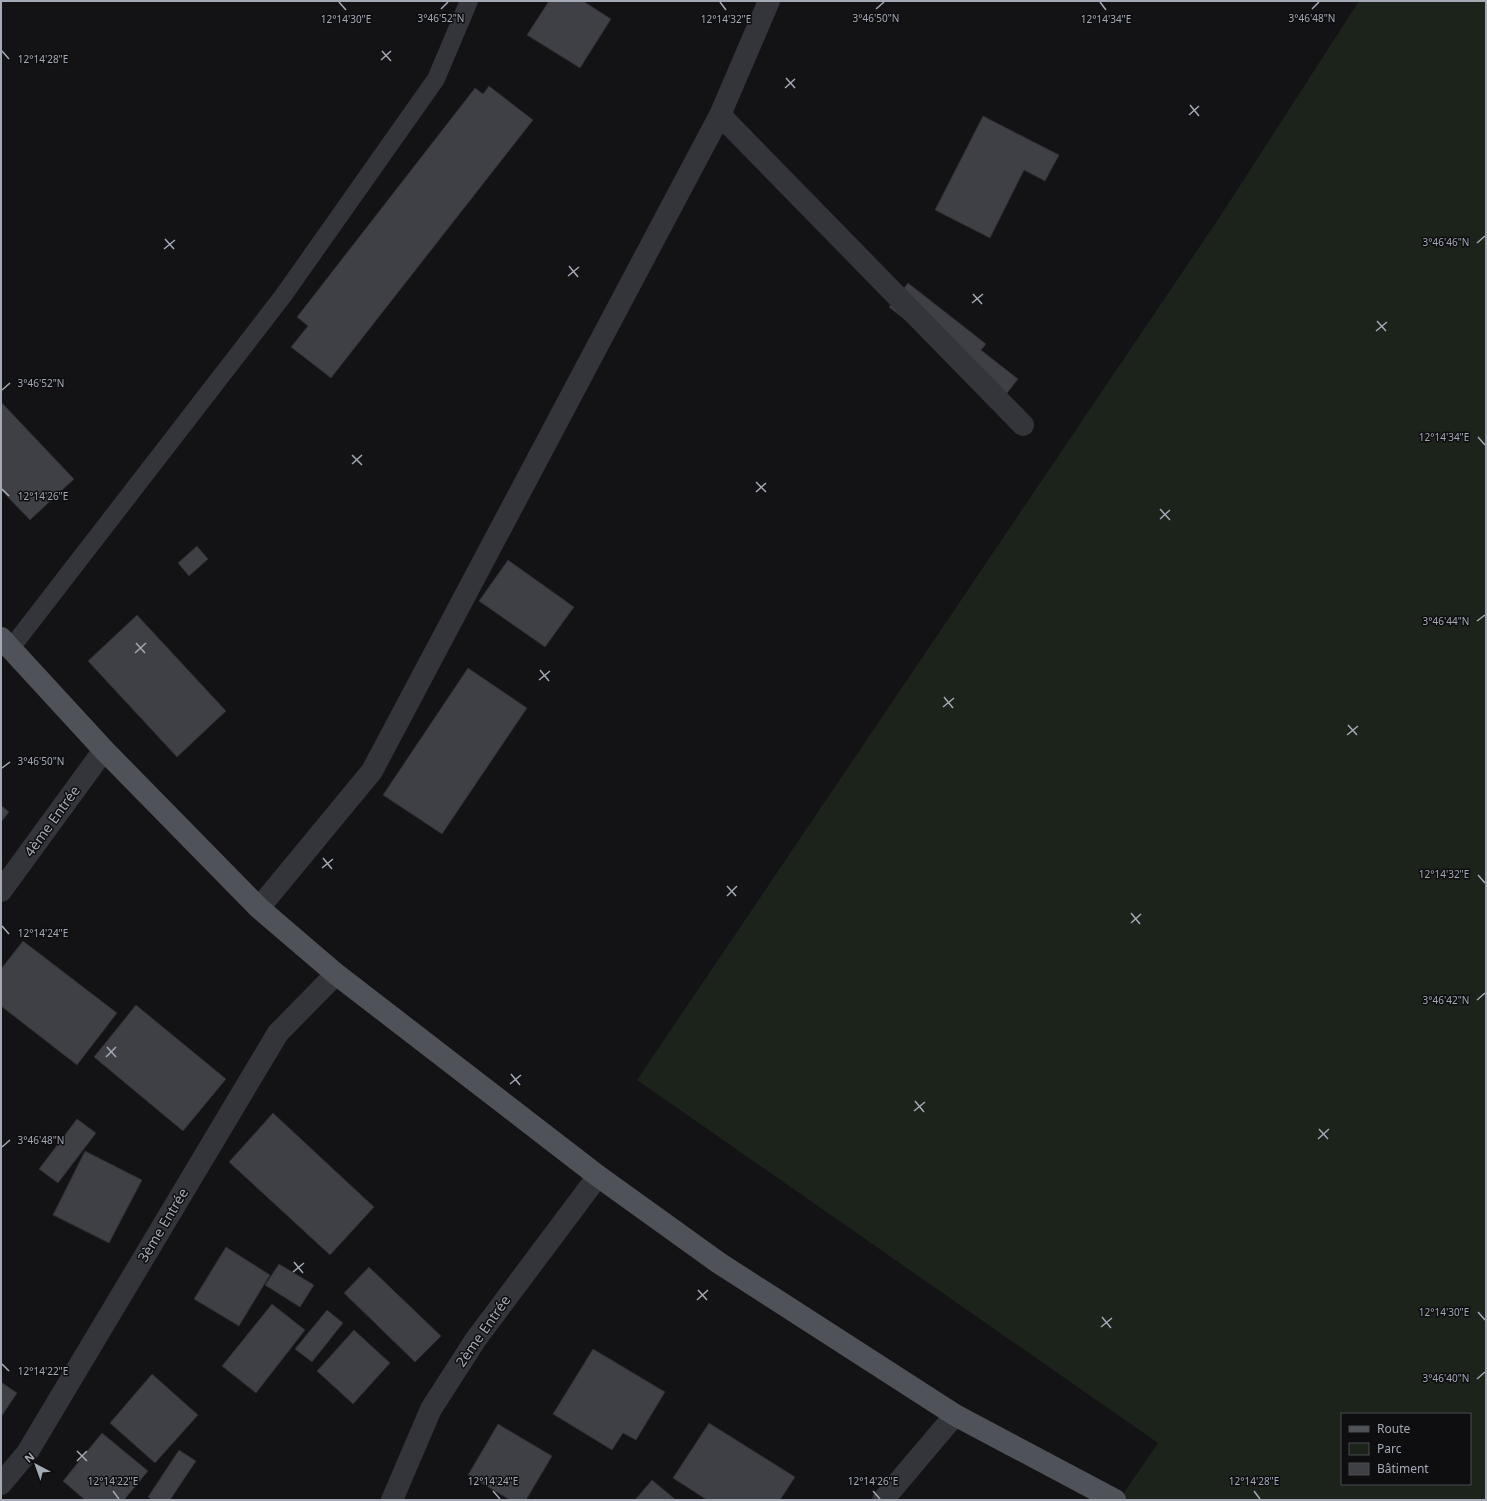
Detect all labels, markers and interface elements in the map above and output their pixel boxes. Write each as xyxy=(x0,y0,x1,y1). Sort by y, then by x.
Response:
text: 3°46'52"N xyxy=(418,11,464,25)
text: 3°46'50"N xyxy=(853,11,899,25)
text: 3°46'48"N xyxy=(1289,11,1335,25)
text: 12°14'30"E xyxy=(321,12,371,26)
text: 12°14'32"E xyxy=(701,12,751,26)
text: 12°14'34"E xyxy=(1081,12,1131,26)
text: 12°14'28"E xyxy=(18,52,68,66)
text: 3°46'46"N xyxy=(1423,235,1469,249)
text: 3°46'52"N xyxy=(18,376,64,390)
text: 12°14'34"E xyxy=(1419,430,1469,444)
text: 12°14'26"E xyxy=(18,489,68,503)
text: 3°46'44"N xyxy=(1423,614,1469,628)
text: 3°46'50"N xyxy=(18,754,64,768)
street label: 4ème Entrée xyxy=(19,781,84,860)
text: 12°14'32"E xyxy=(1419,867,1469,881)
text: 12°14'24"E xyxy=(18,926,68,940)
text: 3°46'42"N xyxy=(1423,993,1469,1007)
text: 3°46'48"N xyxy=(18,1133,64,1147)
street label: 3ème Entrée xyxy=(133,1184,192,1265)
street label: 2ème Entrée xyxy=(451,1291,514,1370)
text: 12°14'30"E xyxy=(1419,1305,1469,1319)
text: 12°14'22"E xyxy=(18,1364,68,1378)
text: 3°46'40"N xyxy=(1423,1371,1469,1385)
legend xyxy=(1341,1413,1471,1485)
text: Route xyxy=(1377,1420,1410,1437)
text: Parc xyxy=(1377,1440,1402,1457)
north arrow xyxy=(16,1445,56,1485)
text: N xyxy=(21,1448,37,1466)
text: Bâtiment xyxy=(1377,1460,1429,1477)
text: 12°14'22"E xyxy=(88,1474,138,1488)
text: 12°14'24"E xyxy=(468,1474,518,1488)
text: 12°14'26"E xyxy=(848,1474,898,1488)
text: 12°14'28"E xyxy=(1229,1474,1279,1488)

